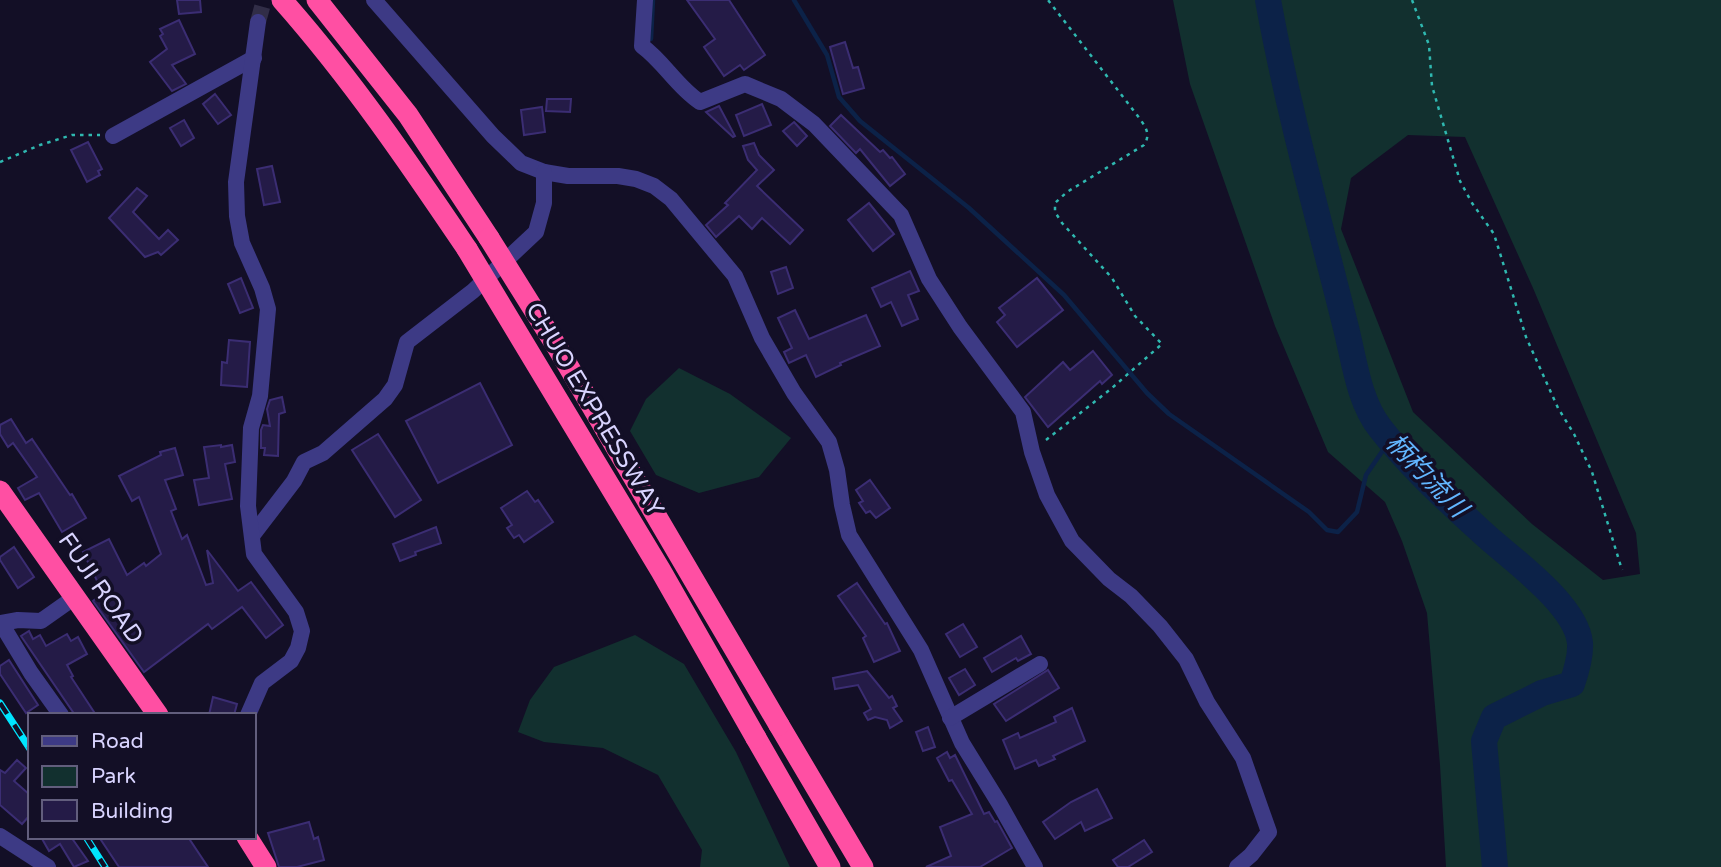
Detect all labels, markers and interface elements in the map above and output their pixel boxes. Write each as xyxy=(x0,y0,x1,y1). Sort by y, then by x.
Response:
street label: CHUO EXPRESSWAY xyxy=(519,297,670,521)
water label: 柄杓流川 xyxy=(1379,427,1476,526)
street label: FUJI ROAD xyxy=(52,527,150,650)
legend xyxy=(28,713,256,839)
text: Road xyxy=(91,729,144,754)
text: Park xyxy=(91,764,136,789)
text: Building xyxy=(91,799,173,824)

